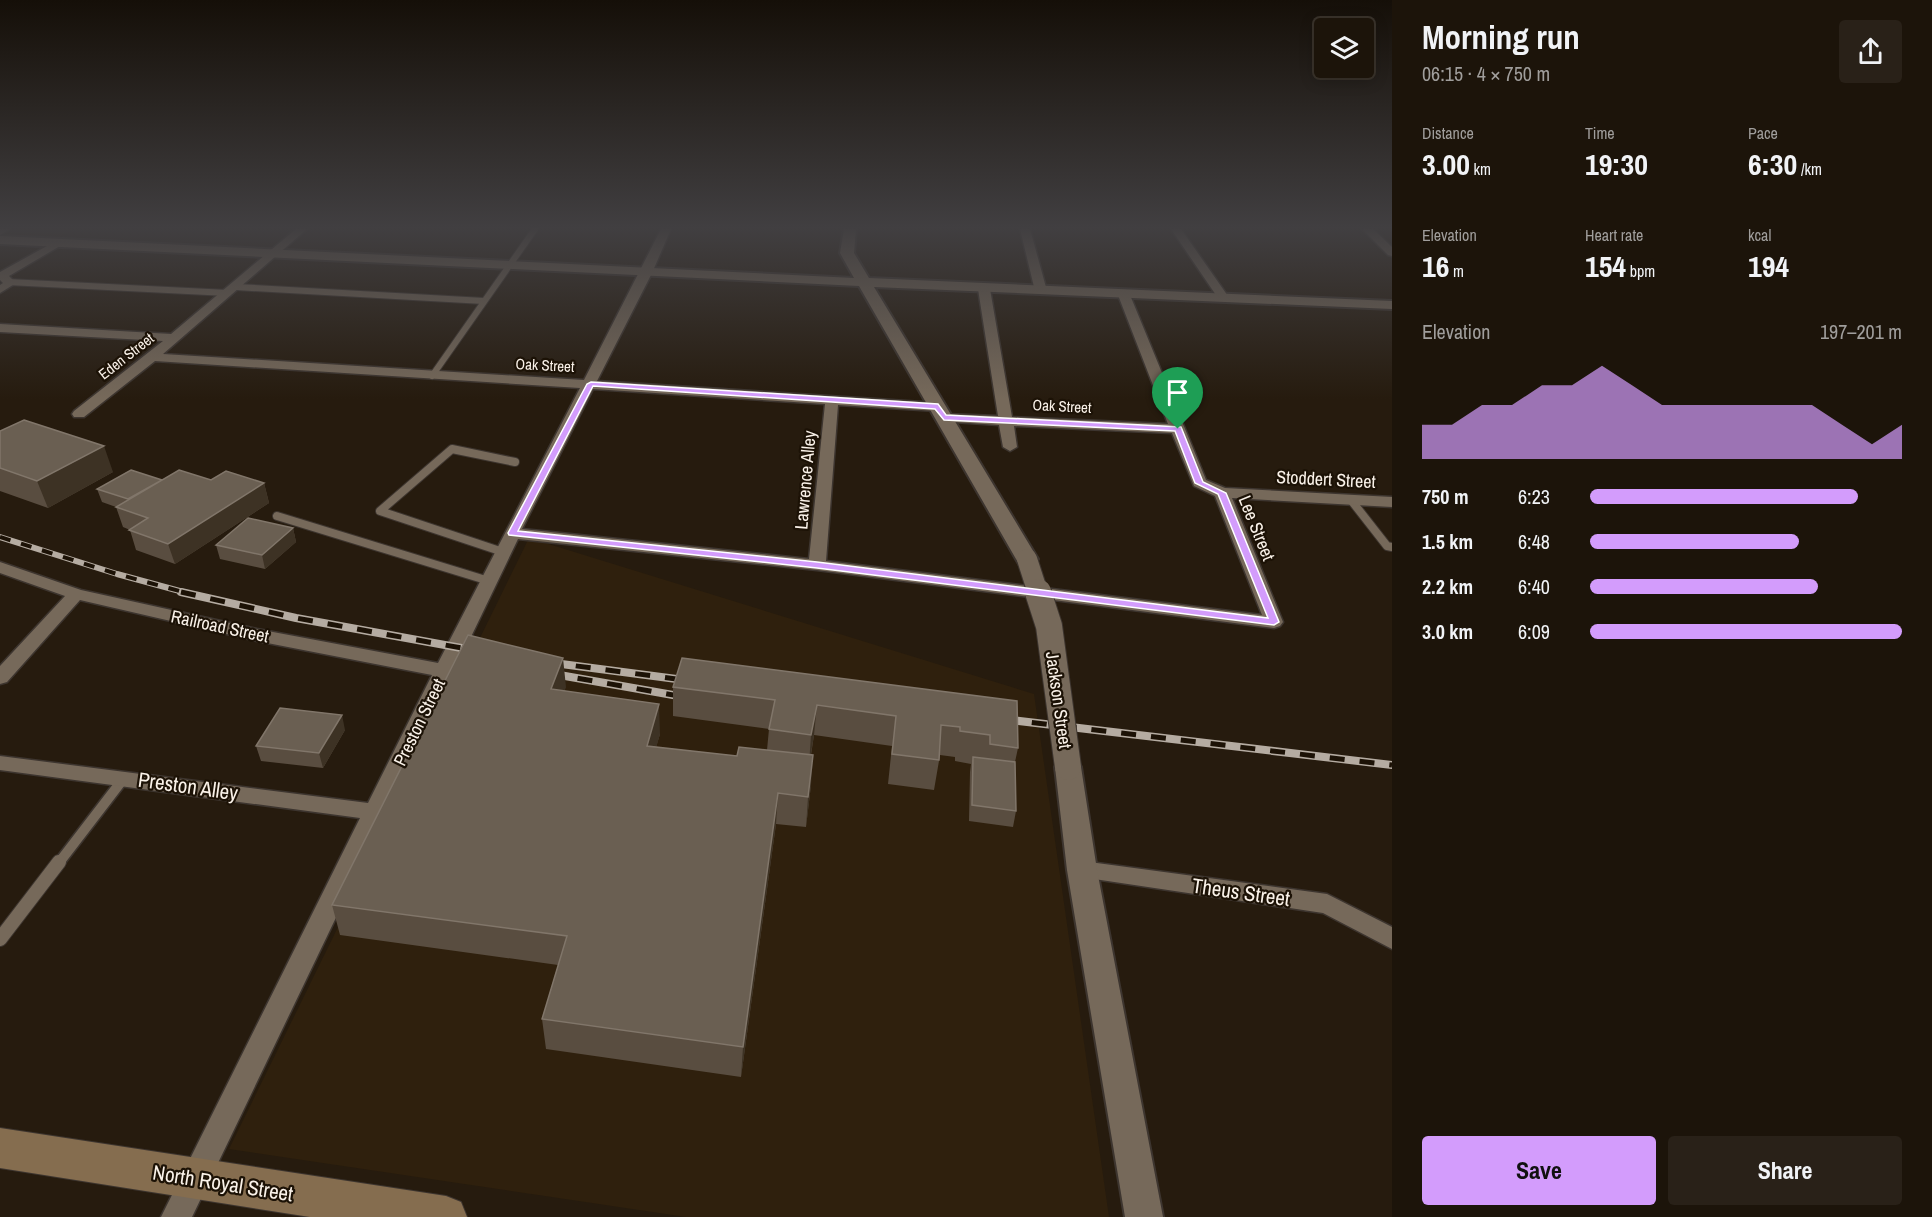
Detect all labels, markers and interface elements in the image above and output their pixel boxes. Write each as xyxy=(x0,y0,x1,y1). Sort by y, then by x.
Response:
text: Morning run xyxy=(1422,15,1580,59)
map controls xyxy=(1314,18,1374,78)
button: layers xyxy=(1314,18,1374,78)
button: share xyxy=(1839,20,1902,83)
text: 06:15 · 4 × 750 m xyxy=(1422,60,1550,87)
text: Distance xyxy=(1422,122,1474,144)
text: Time xyxy=(1585,122,1615,144)
text: Pace xyxy=(1748,122,1778,144)
text: 3.00 xyxy=(1422,144,1470,184)
text: 19:30 xyxy=(1585,144,1648,184)
text: 6:30 xyxy=(1748,144,1797,184)
text: km xyxy=(1470,158,1491,180)
text: /km xyxy=(1797,158,1822,180)
text: Elevation xyxy=(1422,224,1477,246)
text: Heart rate xyxy=(1585,224,1643,246)
text: kcal xyxy=(1748,224,1771,246)
text: 16 xyxy=(1422,246,1449,286)
text: 154 xyxy=(1585,246,1626,286)
text: 194 xyxy=(1748,246,1789,286)
text: m xyxy=(1449,260,1464,282)
text: bpm xyxy=(1626,260,1655,282)
text: Elevation xyxy=(1422,318,1490,345)
text: 197–201 m xyxy=(1820,318,1902,345)
street label: Eden Street xyxy=(94,327,159,384)
street label: Oak Street xyxy=(515,353,575,377)
pin xyxy=(1152,367,1203,429)
icon: arrive xyxy=(1161,376,1194,409)
street label: Oak Street xyxy=(1032,394,1092,418)
street label: Lawrence Alley xyxy=(788,429,822,531)
street label: Stoddert Street xyxy=(1276,464,1376,494)
text: 750 m xyxy=(1422,483,1469,510)
text: 6:23 xyxy=(1518,483,1550,510)
street label: Lee Street xyxy=(1233,492,1281,564)
text: 1.5 km xyxy=(1422,528,1473,555)
text: 6:48 xyxy=(1518,528,1550,555)
text: 2.2 km xyxy=(1422,573,1473,600)
text: 6:40 xyxy=(1518,573,1550,600)
street label: Railroad Street xyxy=(169,603,271,649)
text: 3.0 km xyxy=(1422,618,1473,645)
text: 6:09 xyxy=(1518,618,1550,645)
street label: Jackson Street xyxy=(1040,650,1078,750)
street label: Preston Street xyxy=(387,674,451,770)
street label: Preston Alley xyxy=(136,765,240,807)
street label: Theus Street xyxy=(1190,871,1292,913)
button: Save xyxy=(1422,1136,1656,1205)
button: Share xyxy=(1668,1136,1902,1205)
street label: North Royal Street xyxy=(151,1158,295,1208)

